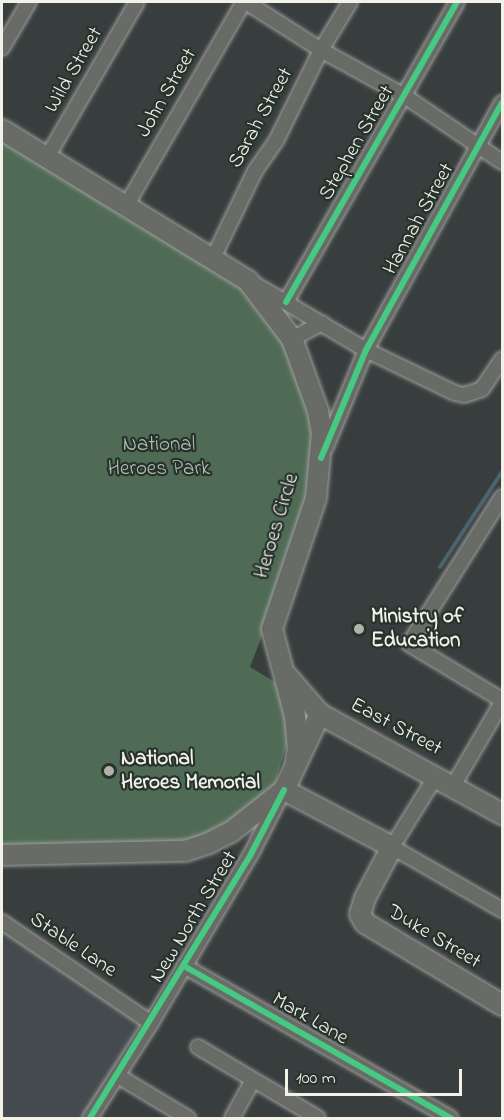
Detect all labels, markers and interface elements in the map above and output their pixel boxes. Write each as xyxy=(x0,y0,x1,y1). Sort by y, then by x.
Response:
street label: Wild Street xyxy=(39,23,109,117)
street label: John Street xyxy=(131,44,203,142)
street label: Sarah Street xyxy=(223,63,299,173)
street label: Stephen Street xyxy=(314,81,400,205)
street label: Hannah Street xyxy=(378,159,460,279)
park label: National Heroes Park xyxy=(108,432,210,482)
street label: Heroes Circle xyxy=(249,470,305,582)
place label: Ministry of Education xyxy=(371,604,464,654)
marker: Ministry of Education xyxy=(352,622,366,636)
street label: East Street xyxy=(346,692,446,762)
place label: National Heroes Memorial xyxy=(121,746,260,796)
marker: National Heroes Memorial xyxy=(102,764,116,778)
street label: New North Street xyxy=(145,846,243,988)
street label: Duke Street xyxy=(383,899,485,975)
street label: Stable Lane xyxy=(25,907,121,983)
street label: Mark Lane xyxy=(267,987,353,1051)
scale bar xyxy=(288,1057,465,1095)
text: 100 m xyxy=(296,1066,336,1092)

